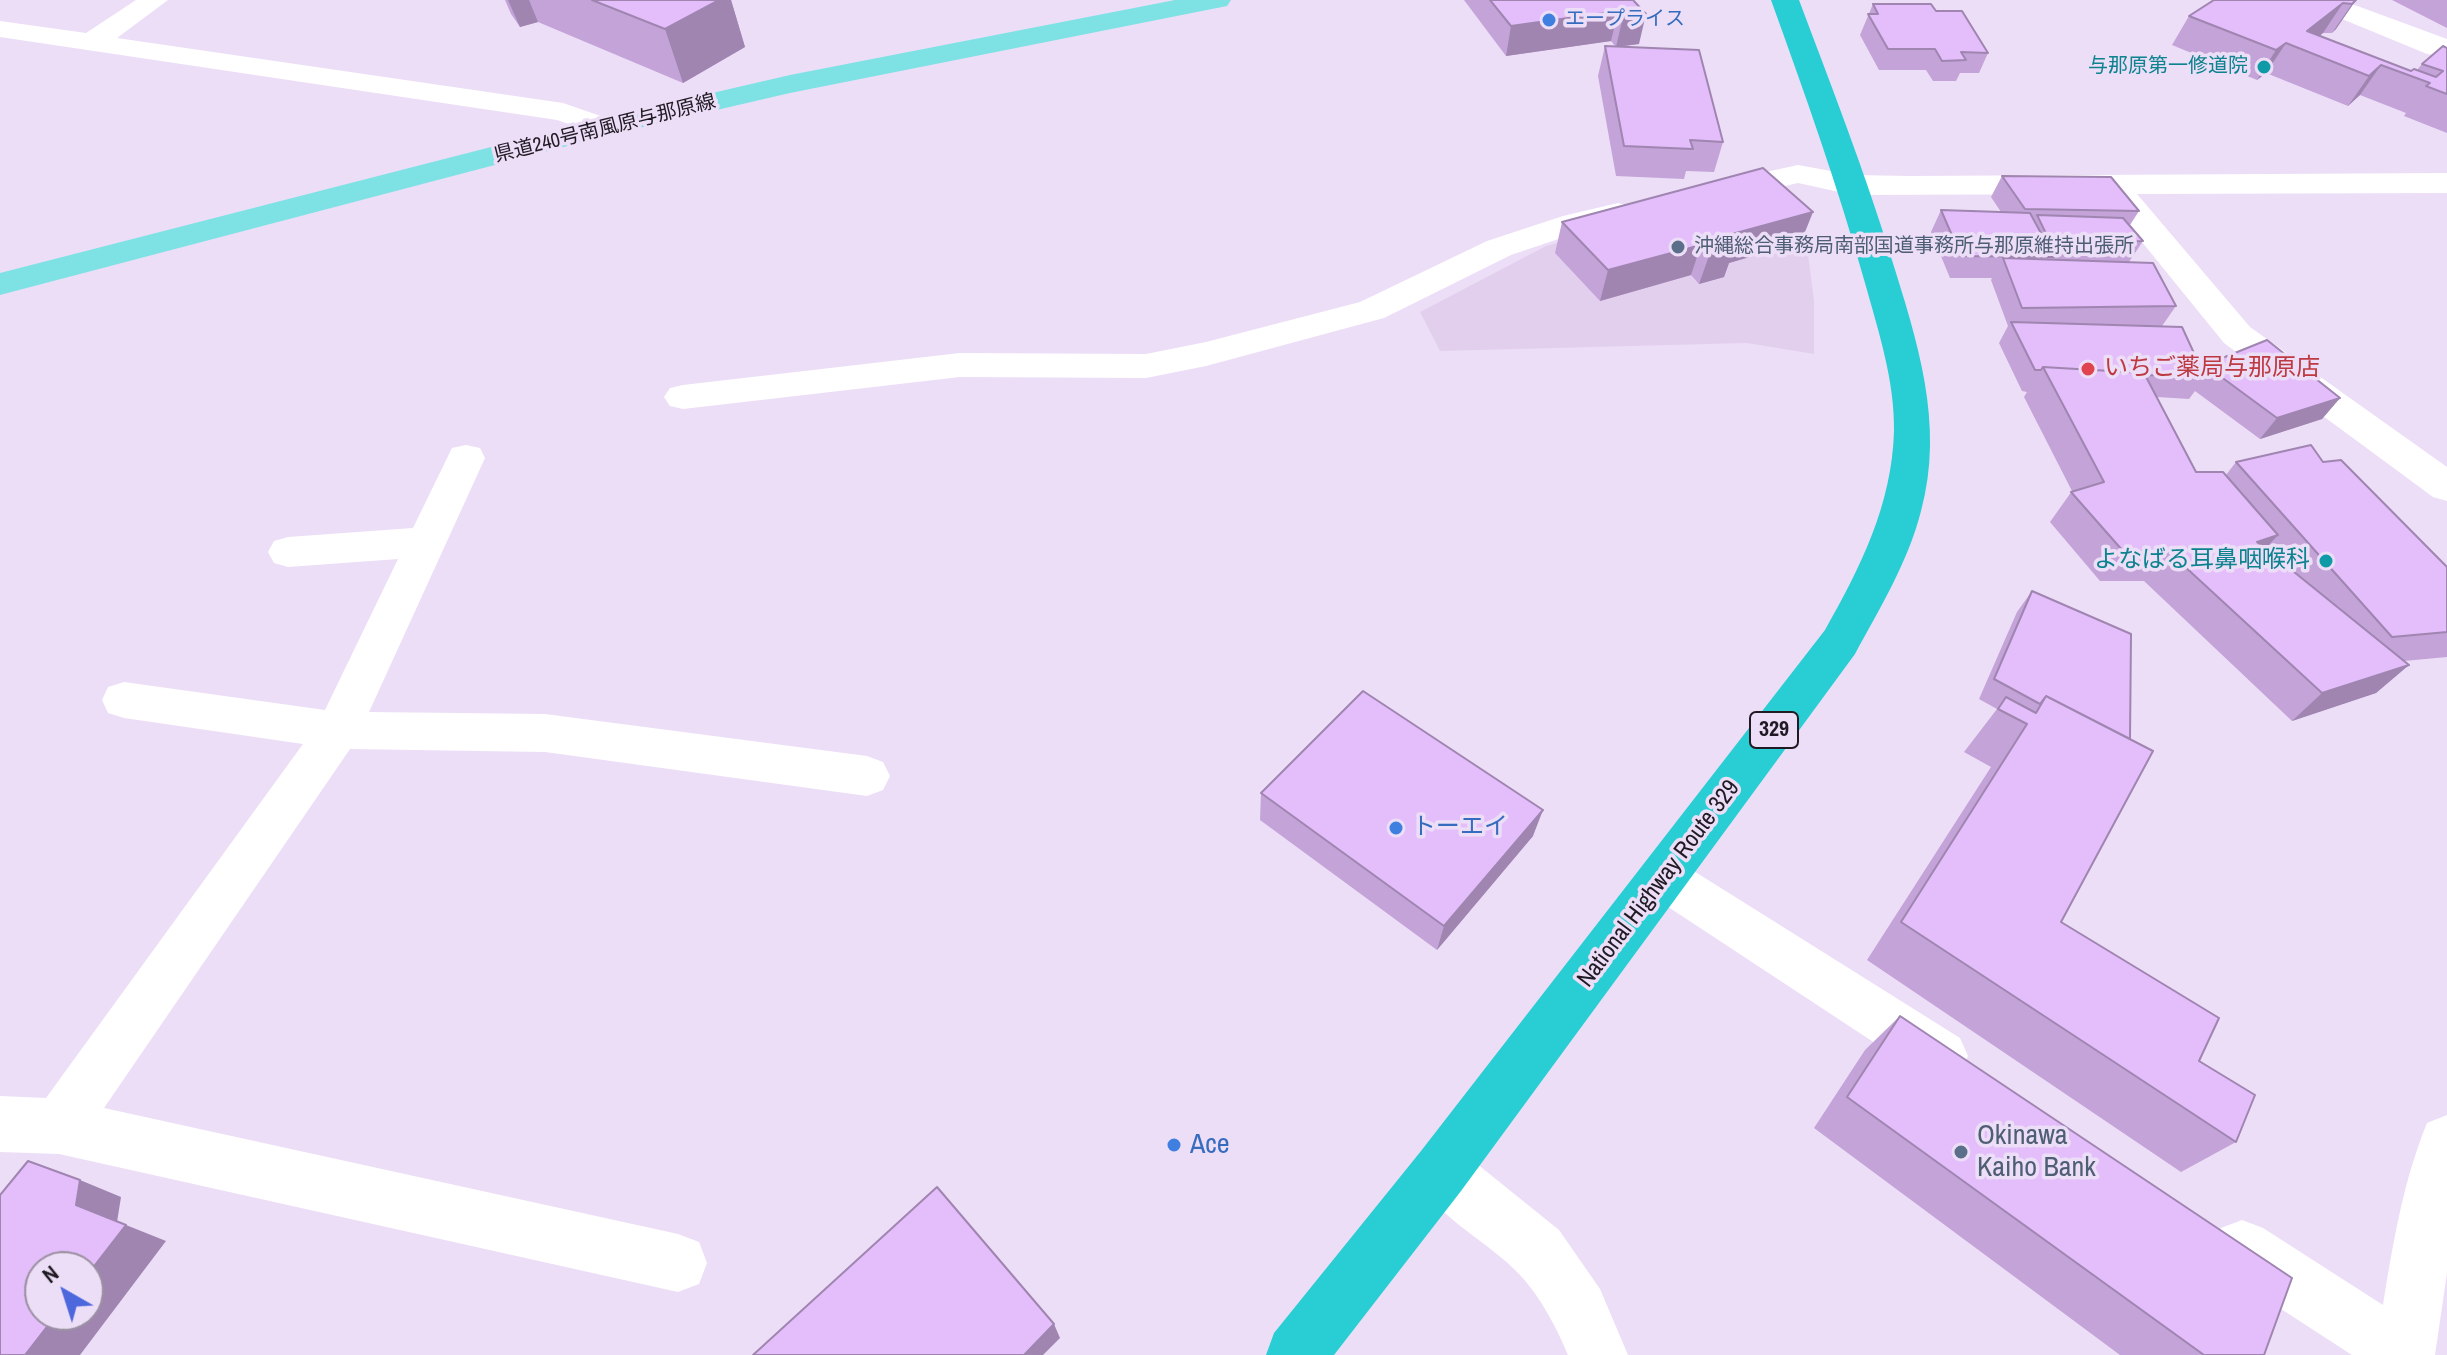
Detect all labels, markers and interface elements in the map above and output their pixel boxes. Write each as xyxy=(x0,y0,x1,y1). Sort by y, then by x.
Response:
place label: エープライス xyxy=(1565,8,1685,32)
marker: エープライス xyxy=(1540,11,1558,29)
place label: 与那原第一修道院 xyxy=(2088,55,2248,79)
marker: 与那原第一修道院 xyxy=(2255,58,2273,76)
street label: 県道240号南風原与那原線 xyxy=(492,90,718,168)
place label: 沖縄総合事務局南部国道事務所与那原維持出張所 xyxy=(1694,235,2134,259)
marker: 沖縄総合事務局南部国道事務所与那原維持出張所 xyxy=(1669,238,1687,256)
place label: いちご薬局与那原店 xyxy=(2104,355,2320,383)
marker: いちご薬局与那原店 xyxy=(2079,360,2097,378)
place label: よなばる耳鼻咽喉科 xyxy=(2094,547,2310,575)
marker: よなばる耳鼻咽喉科 xyxy=(2317,552,2335,570)
road number: 329 xyxy=(1750,712,1798,748)
street label: National Highway Route 329 xyxy=(1572,775,1746,993)
place label: トーエイ xyxy=(1412,814,1508,842)
marker: トーエイ xyxy=(1387,819,1405,837)
place label: Okinawa Kaiho Bank xyxy=(1977,1119,2096,1185)
place label: Ace xyxy=(1190,1128,1230,1162)
marker: Ace xyxy=(1165,1136,1183,1154)
marker: Okinawa Kaiho Bank xyxy=(1952,1143,1970,1161)
north arrow xyxy=(24,1251,104,1331)
text: N xyxy=(36,1258,65,1290)

